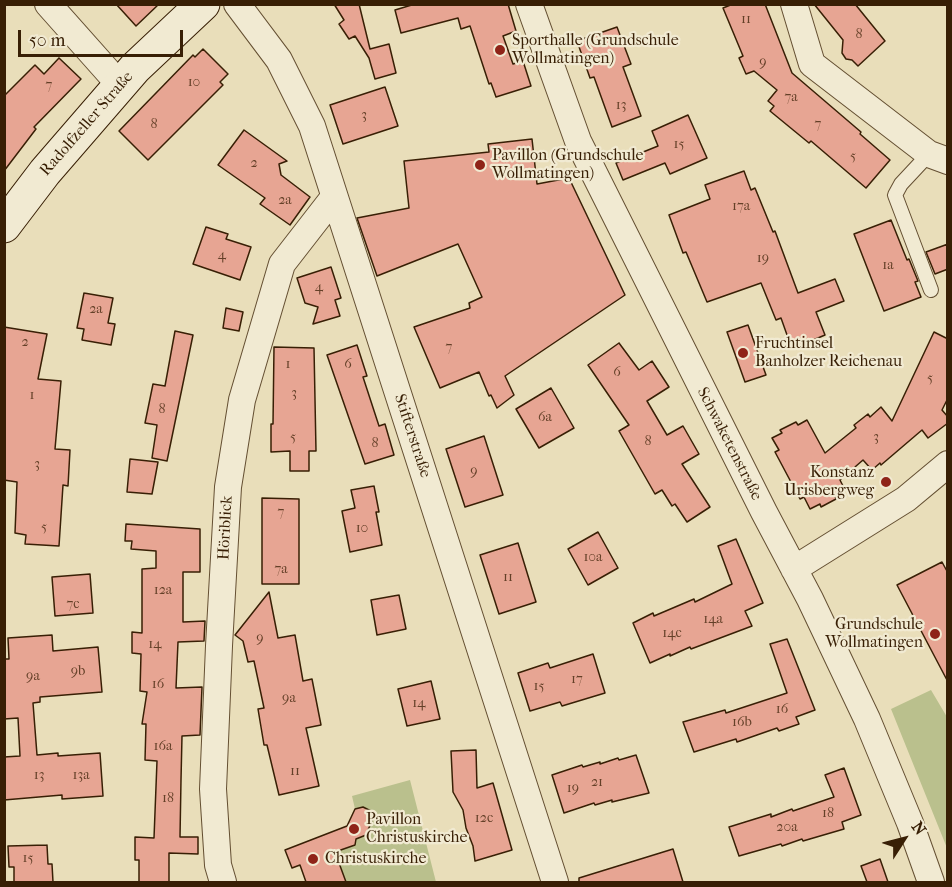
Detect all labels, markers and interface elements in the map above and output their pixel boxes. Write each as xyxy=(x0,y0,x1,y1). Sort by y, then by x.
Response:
house number: 11 xyxy=(741,12,751,28)
scale bar xyxy=(21,18,186,56)
house number: 8 xyxy=(855,27,863,43)
text: 50 m xyxy=(29,30,65,51)
place label: Sporthalle (Grundschule Wollmatingen) xyxy=(512,31,679,69)
marker: Sporthalle (Grundschule Wollmatingen) xyxy=(493,43,507,57)
house number: 9 xyxy=(759,55,767,71)
street label: Radolfzeller Straße xyxy=(36,68,138,180)
house number: 10 xyxy=(188,75,200,91)
house number: 7 xyxy=(46,78,52,94)
house number: 7a xyxy=(784,90,798,106)
house number: 13 xyxy=(616,98,626,114)
house number: 3 xyxy=(361,108,367,124)
house number: 8 xyxy=(150,117,158,133)
house number: 7 xyxy=(815,117,821,133)
house number: 15 xyxy=(674,137,684,153)
place label: Pavillon (Grundschule Wollmatingen) xyxy=(492,146,643,184)
house number: 5 xyxy=(850,149,856,165)
house number: 2 xyxy=(250,156,258,172)
marker: Pavillon (Grundschule Wollmatingen) xyxy=(473,158,487,172)
house number: 2a xyxy=(278,193,292,209)
house number: 17a xyxy=(732,199,750,215)
house number: 4 xyxy=(218,248,226,264)
house number: 19 xyxy=(757,251,769,267)
house number: 1a xyxy=(882,258,894,274)
house number: 4 xyxy=(315,280,323,296)
house number: 2a xyxy=(89,302,103,318)
place label: Fruchtinsel Banholzer Reichenau xyxy=(755,334,902,372)
house number: 2 xyxy=(21,335,29,351)
house number: 7 xyxy=(446,340,452,356)
marker: Fruchtinsel Banholzer Reichenau xyxy=(736,346,750,360)
house number: 1 xyxy=(286,357,290,373)
house number: 6 xyxy=(344,357,352,373)
house number: 6 xyxy=(613,365,621,381)
house number: 5 xyxy=(927,371,933,387)
street label: Schwaketenstraße xyxy=(692,384,766,504)
house number: 3 xyxy=(291,386,297,402)
house number: 1 xyxy=(30,388,34,404)
street label: Stifterstraße xyxy=(389,392,435,480)
house number: 8 xyxy=(158,402,166,418)
house number: 6a xyxy=(538,410,552,426)
house number: 5 xyxy=(290,430,296,446)
house number: 3 xyxy=(873,430,879,446)
house number: 8 xyxy=(644,434,652,450)
house number: 8 xyxy=(371,436,379,452)
house number: 3 xyxy=(34,457,40,473)
place label: Konstanz Urisbergweg xyxy=(784,463,874,501)
house number: 9 xyxy=(470,464,478,480)
marker: Konstanz Urisbergweg xyxy=(879,475,893,489)
street label: Höriblick xyxy=(215,495,237,561)
house number: 7 xyxy=(278,505,284,521)
house number: 5 xyxy=(41,520,47,536)
house number: 10 xyxy=(356,521,368,537)
house number: 10a xyxy=(583,550,603,566)
house number: 7a xyxy=(274,562,288,578)
house number: 11 xyxy=(503,570,513,586)
house number: 12a xyxy=(154,583,172,599)
house number: 7c xyxy=(67,597,79,613)
house number: 14a xyxy=(703,612,723,628)
place label: Grundschule Wollmatingen xyxy=(825,615,923,653)
house number: 14c xyxy=(662,626,682,642)
marker: Grundschule Wollmatingen xyxy=(928,627,942,641)
house number: 9 xyxy=(256,631,264,647)
house number: 14 xyxy=(148,637,162,653)
house number: 9b xyxy=(71,664,85,680)
house number: 9a xyxy=(26,669,40,685)
house number: 17 xyxy=(571,672,583,688)
house number: 16 xyxy=(152,677,164,693)
house number: 15 xyxy=(534,679,544,695)
house number: 9a xyxy=(282,691,296,707)
house number: 14 xyxy=(412,696,426,712)
house number: 16 xyxy=(776,702,788,718)
house number: 16b xyxy=(732,715,752,731)
house number: 16a xyxy=(154,739,172,755)
house number: 11 xyxy=(290,764,300,780)
house number: 13 xyxy=(34,768,44,784)
house number: 13a xyxy=(72,768,90,784)
house number: 21 xyxy=(591,775,603,791)
house number: 19 xyxy=(567,781,579,797)
house number: 18 xyxy=(162,791,174,807)
house number: 18 xyxy=(822,806,834,822)
north arrow xyxy=(874,809,934,869)
place label: Pavillon Christuskirche xyxy=(366,810,467,848)
house number: 12c xyxy=(475,811,493,827)
text: N xyxy=(908,818,930,839)
house number: 20a xyxy=(776,820,798,836)
marker: Pavillon Christuskirche xyxy=(347,822,361,836)
place label: Christuskirche xyxy=(325,849,426,869)
house number: 15 xyxy=(23,851,33,867)
marker: Christuskirche xyxy=(306,852,320,866)

